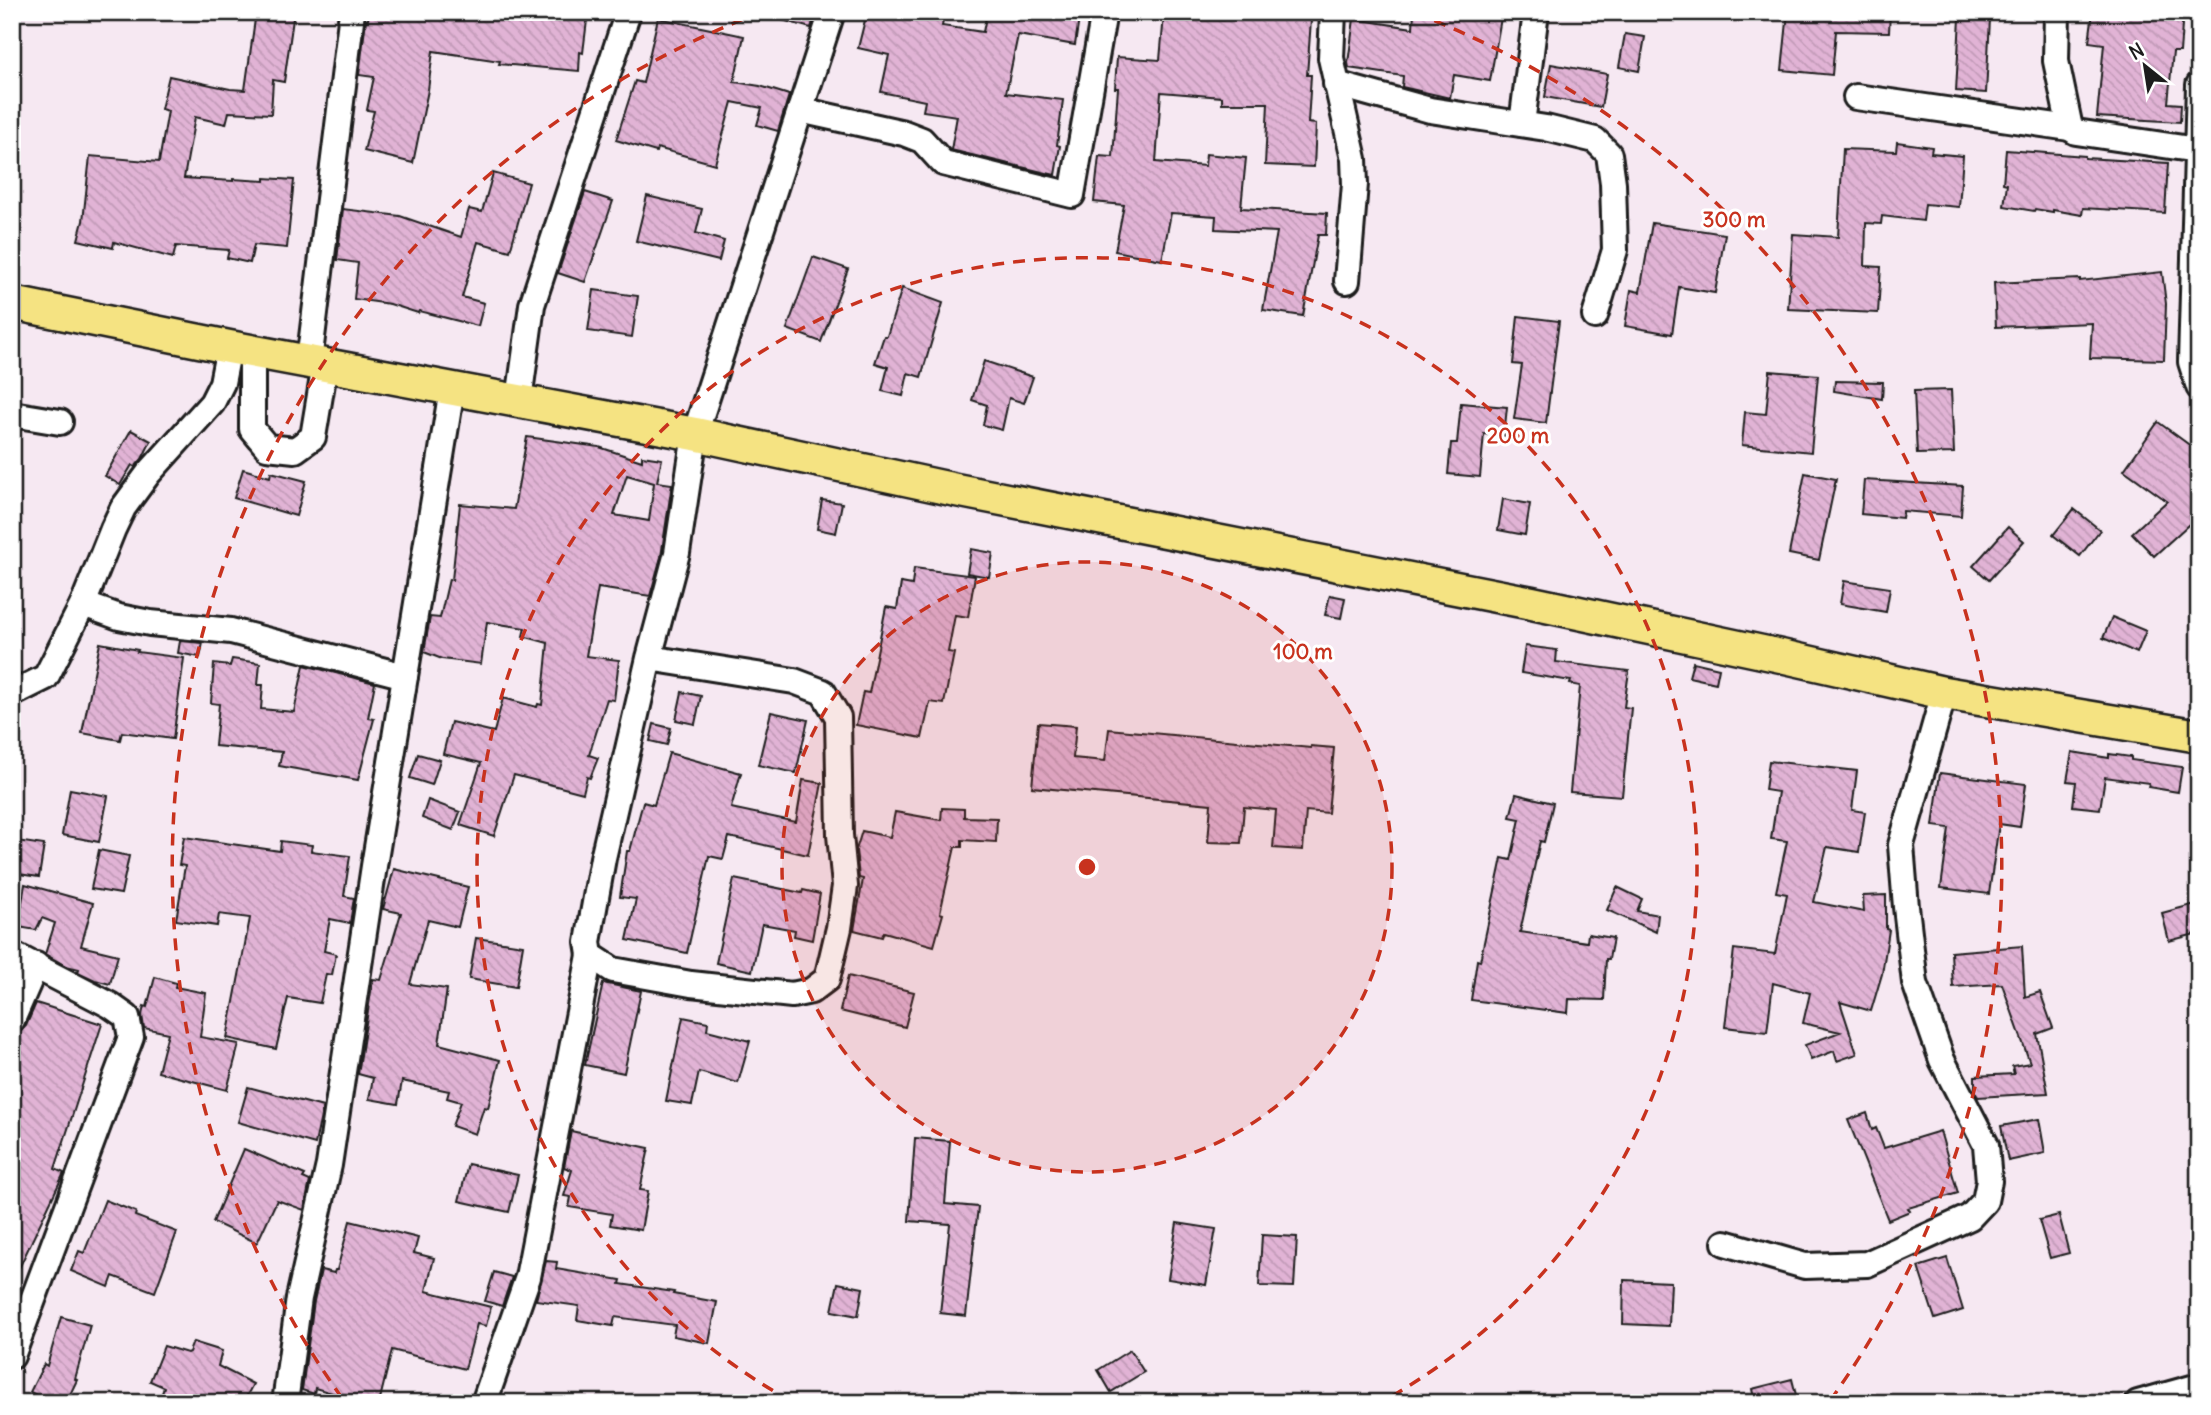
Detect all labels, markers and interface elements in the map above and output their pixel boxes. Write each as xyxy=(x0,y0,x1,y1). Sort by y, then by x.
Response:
north arrow xyxy=(2110,32,2180,102)
text: N xyxy=(2125,38,2148,65)
text: 300 m xyxy=(1703,206,1766,233)
text: 200 m xyxy=(1487,422,1550,449)
text: 100 m xyxy=(1273,638,1333,665)
centre of rings xyxy=(1075,855,1099,879)

